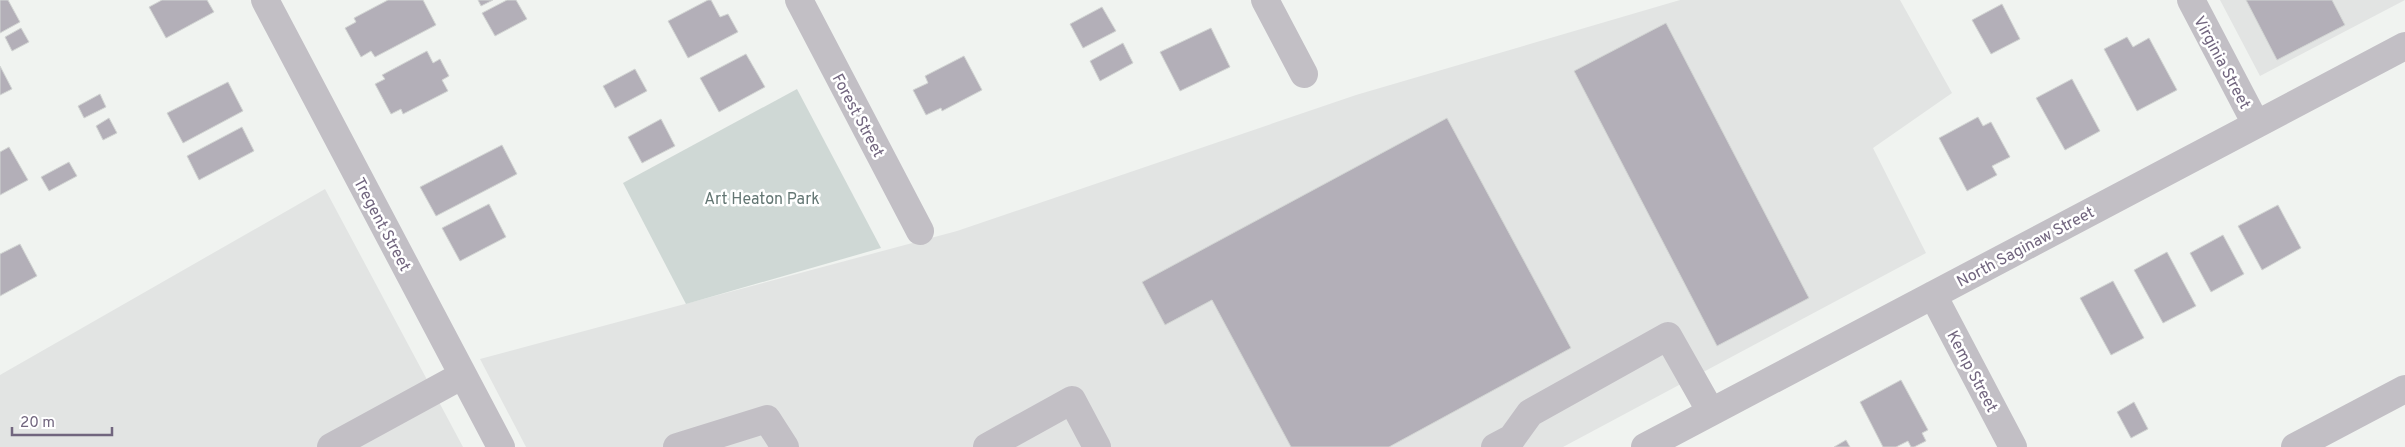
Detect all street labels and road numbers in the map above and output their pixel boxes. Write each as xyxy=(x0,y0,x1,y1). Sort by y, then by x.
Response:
street label: Virginia Street xyxy=(2188,13,2254,113)
street label: Forest Street xyxy=(827,71,888,161)
street label: Tregent Street xyxy=(348,175,414,275)
street label: North Saginaw Street xyxy=(1954,203,2098,293)
street label: Kemp Street xyxy=(1941,328,2001,416)

